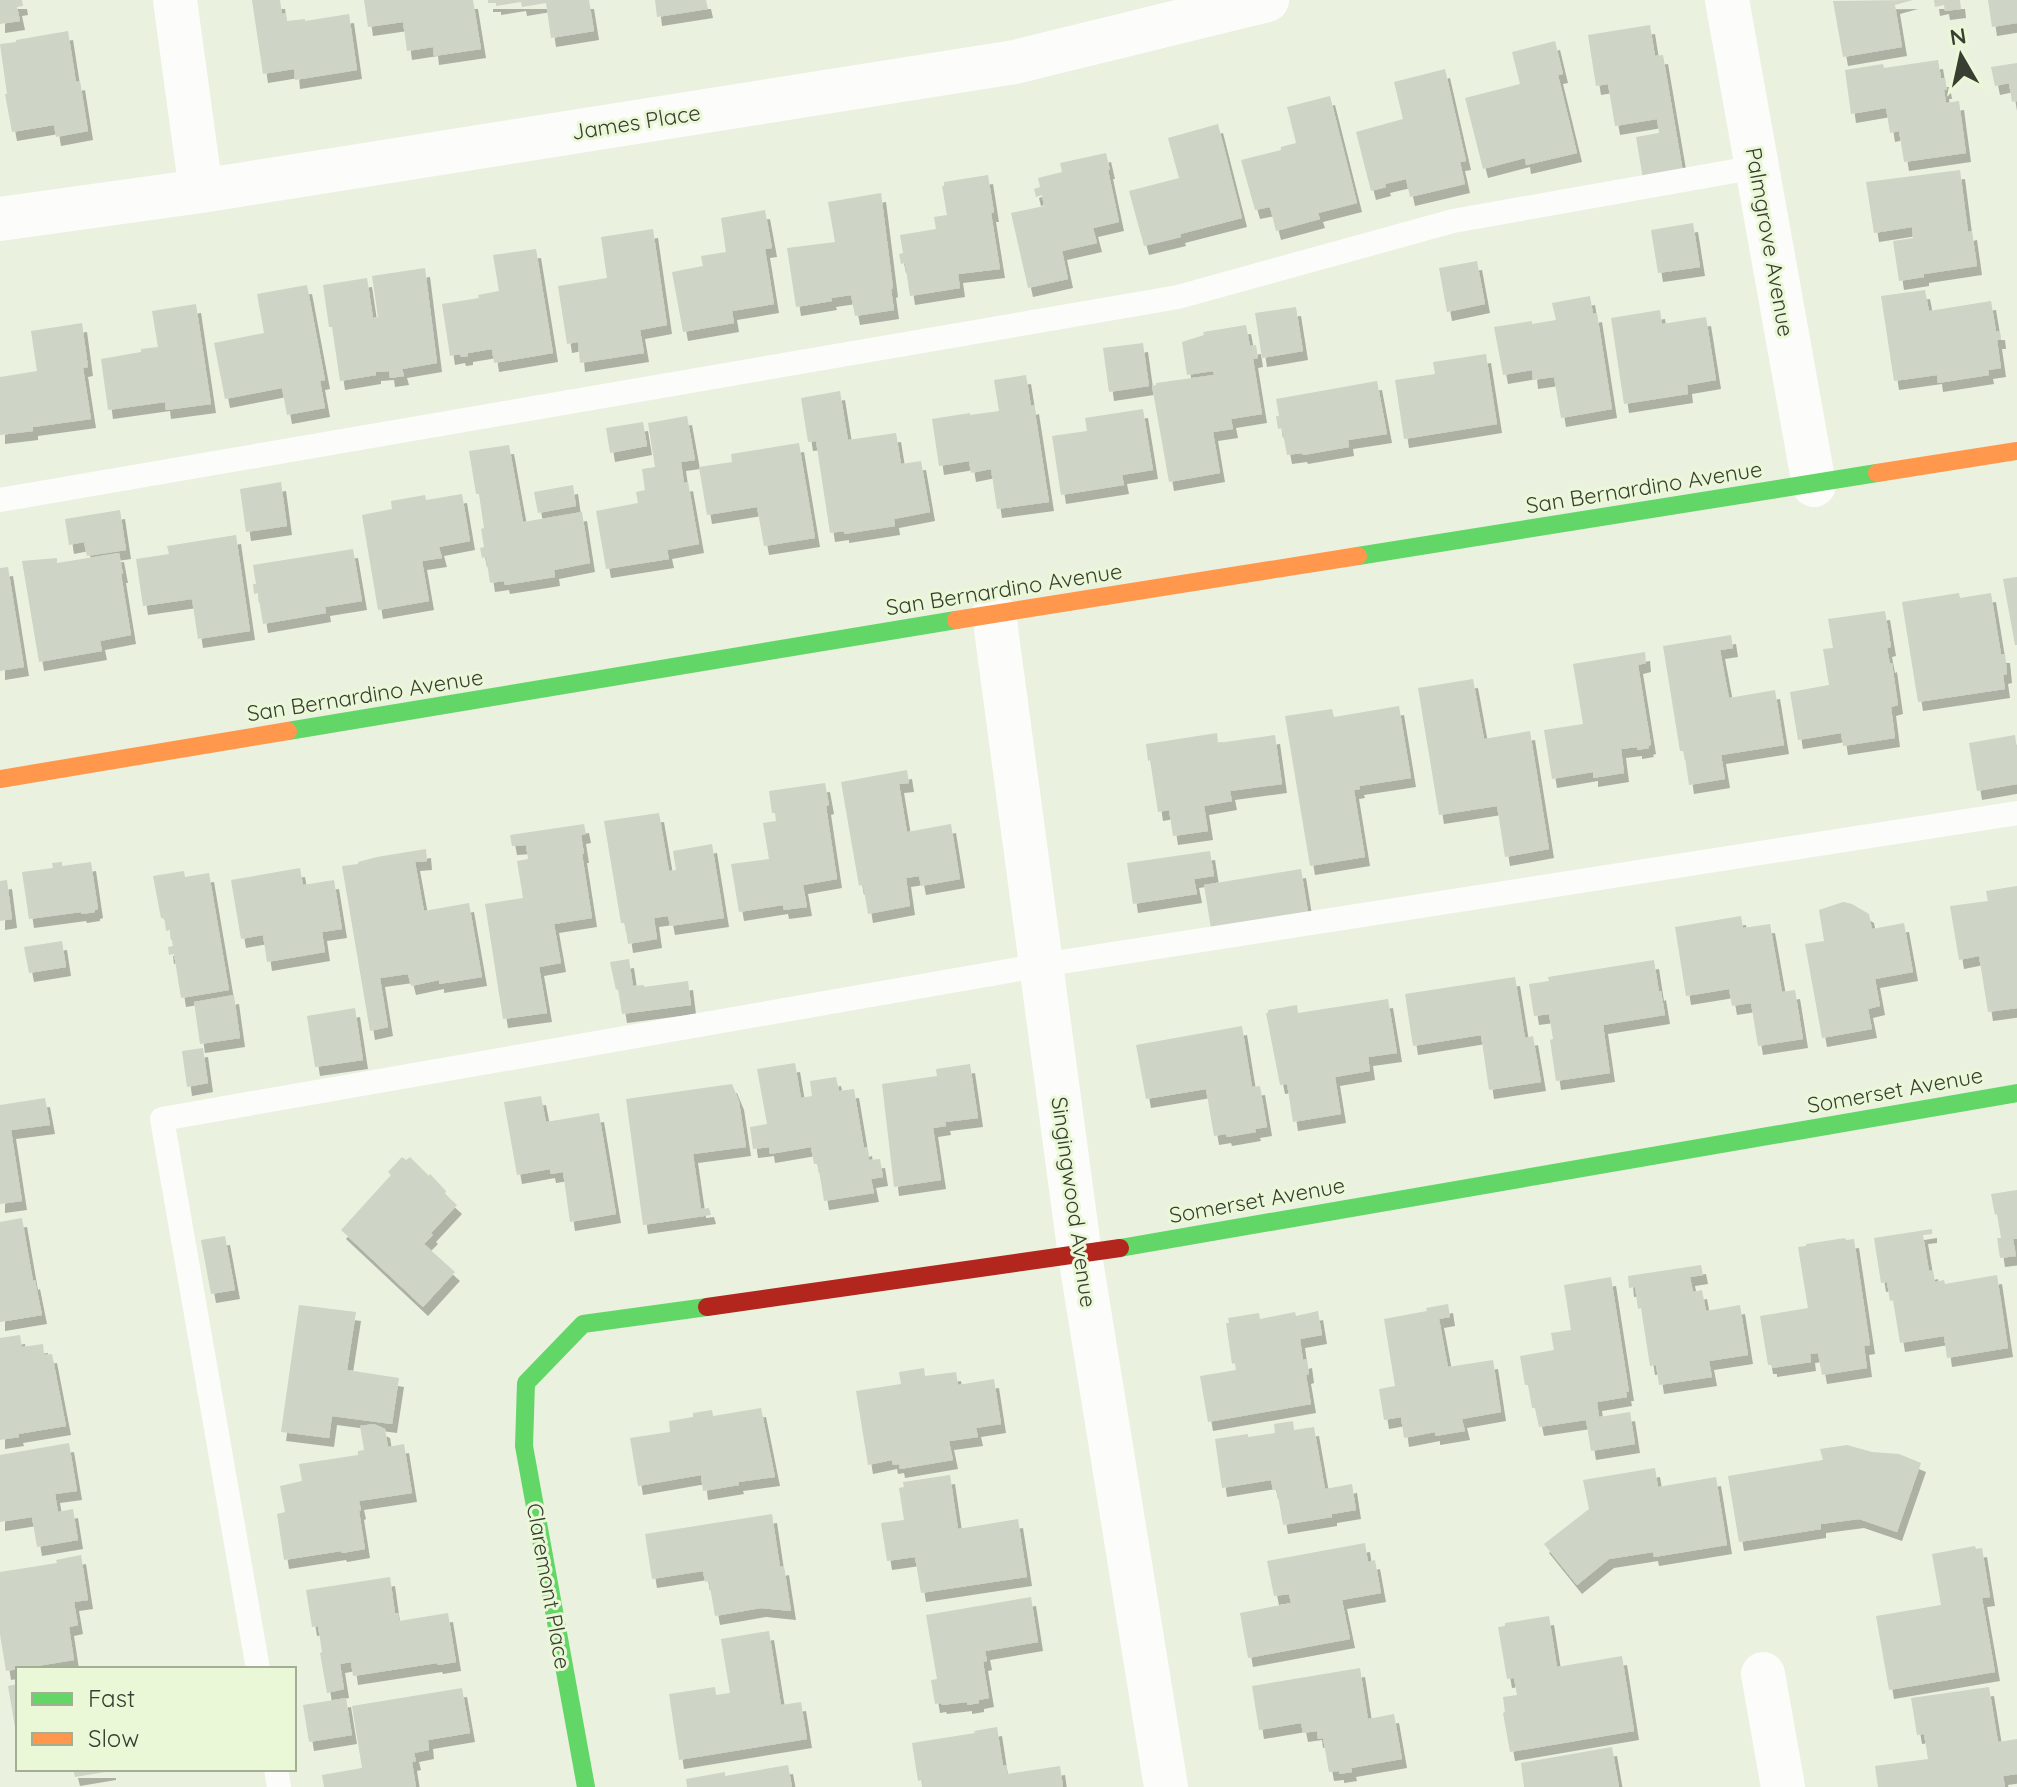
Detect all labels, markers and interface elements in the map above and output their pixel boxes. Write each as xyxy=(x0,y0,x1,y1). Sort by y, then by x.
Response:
north arrow xyxy=(1921,16,2001,96)
text: N xyxy=(1948,21,1968,51)
street label: James Place xyxy=(570,98,702,146)
street label: Palmgrove Avenue xyxy=(1740,145,1800,339)
street label: San Bernardino Avenue xyxy=(1524,454,1764,520)
street label: San Bernardino Avenue xyxy=(884,556,1124,622)
street label: San Bernardino Avenue xyxy=(245,662,485,728)
street label: Somerset Avenue xyxy=(1805,1061,1985,1119)
street label: Singingwood Avenue xyxy=(1045,1095,1103,1309)
street label: Somerset Avenue xyxy=(1167,1171,1347,1229)
street label: Claremont Place xyxy=(521,1501,577,1671)
legend xyxy=(16,1667,296,1771)
text: Fast xyxy=(88,1683,135,1713)
text: Slow xyxy=(88,1723,139,1753)

